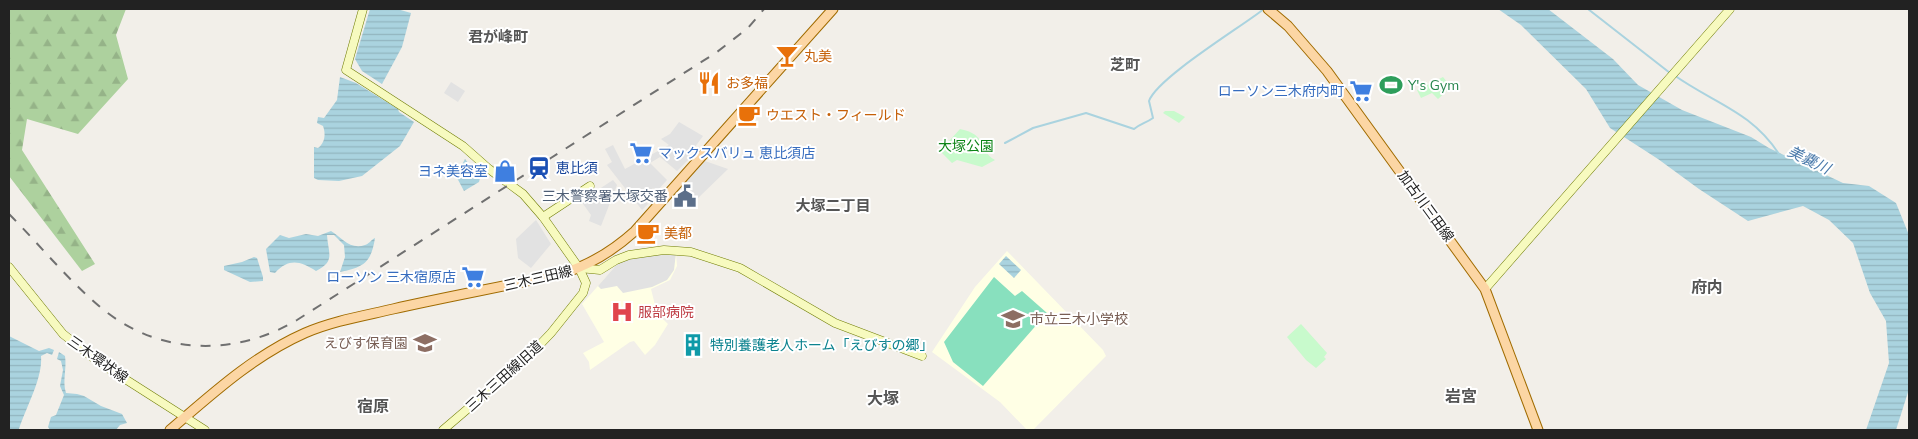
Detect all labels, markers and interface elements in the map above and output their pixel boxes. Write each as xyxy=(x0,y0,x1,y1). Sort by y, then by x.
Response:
district label: 君が峰町 xyxy=(468,27,528,47)
bar icon: 丸美 xyxy=(774,43,800,69)
place label: 丸美 xyxy=(804,47,832,66)
district label: 芝町 xyxy=(1110,55,1140,75)
restaurant icon: お多福 xyxy=(696,70,722,96)
sports icon: Y's Gym xyxy=(1378,72,1404,98)
place label: お多福 xyxy=(726,74,768,93)
place label: Y's Gym xyxy=(1407,76,1459,95)
supermarket icon: ローソン三木府内町 xyxy=(1348,78,1374,104)
place label: ローソン三木府内町 xyxy=(1218,82,1344,101)
cafe icon: ウエスト・フィールド xyxy=(736,102,762,128)
place label: ウエスト・フィールド xyxy=(766,106,906,125)
park label: 大塚公園 xyxy=(938,137,994,156)
supermarket icon: マックスバリュ 恵比須店 xyxy=(628,140,654,166)
water label: 美嚢川 xyxy=(1784,141,1835,180)
place label: マックスバリュ 恵比須店 xyxy=(658,144,815,163)
station icon: 恵比須 xyxy=(526,155,552,181)
shop icon: ヨネ美容室 xyxy=(492,158,518,184)
place label: 恵比須 xyxy=(556,159,598,178)
place label: ヨネ美容室 xyxy=(418,162,488,181)
street label: 加古川三田線 xyxy=(1393,167,1458,246)
public building icon: 三木警察署大塚交番 xyxy=(672,183,698,209)
place label: 三木警察署大塚交番 xyxy=(542,187,668,206)
district label: 大塚二丁目 xyxy=(795,196,871,216)
cafe icon: 美都 xyxy=(635,220,661,246)
place label: 美都 xyxy=(664,224,692,243)
street label: 三木三田線 xyxy=(502,261,574,296)
supermarket icon: ローソン 三木宿原店 xyxy=(460,264,486,290)
place label: ローソン 三木宿原店 xyxy=(326,268,456,287)
district label: 府内 xyxy=(1691,277,1723,299)
hospital icon: 服部病院 xyxy=(609,299,635,325)
place label: 服部病院 xyxy=(638,303,694,322)
school or university icon: 市立三木小学校 xyxy=(1000,306,1026,332)
place label: 市立三木小学校 xyxy=(1030,310,1128,329)
school or university icon: えびす保育園 xyxy=(412,330,438,356)
street label: 三木環状線 xyxy=(64,332,132,387)
building icon: 特別養護老人ホーム「えびすの郷」 xyxy=(680,332,706,358)
place label: えびす保育園 xyxy=(324,334,408,353)
place label: 特別養護老人ホーム「えびすの郷」 xyxy=(710,336,934,355)
street label: 三木三田線旧道 xyxy=(462,337,547,416)
district label: 岩宮 xyxy=(1445,386,1477,408)
district label: 大塚 xyxy=(867,388,899,410)
district label: 宿原 xyxy=(357,396,389,418)

